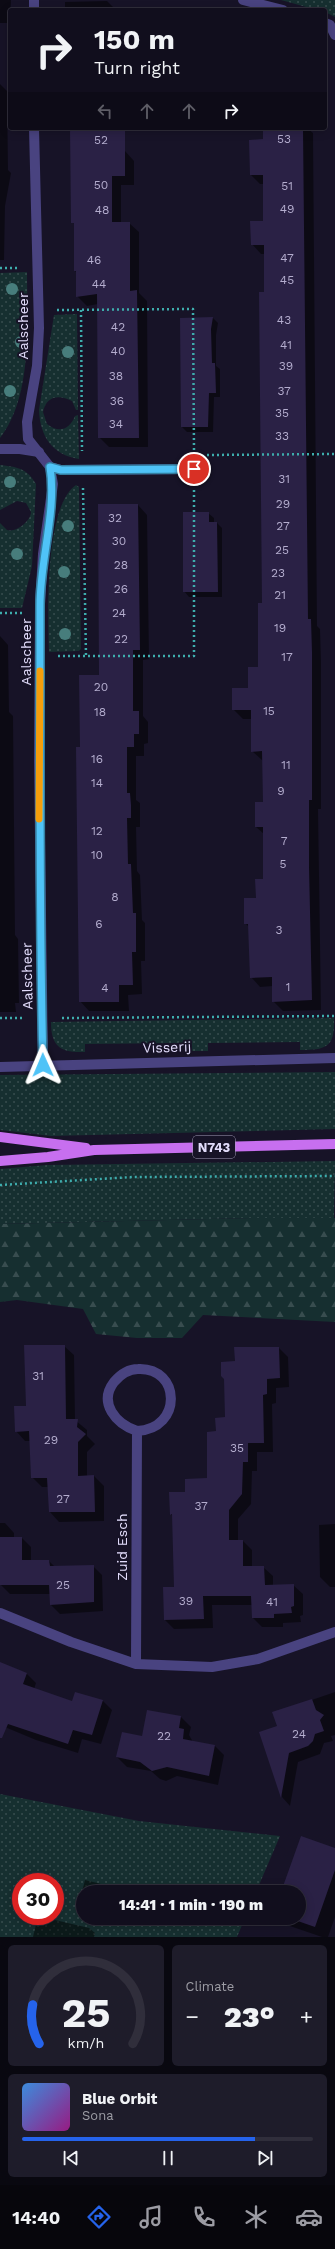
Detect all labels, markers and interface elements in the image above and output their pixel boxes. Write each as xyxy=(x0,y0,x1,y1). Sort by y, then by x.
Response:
text: 150 m xyxy=(94,23,175,56)
icon: right xyxy=(28,24,80,76)
text: Turn right xyxy=(94,57,180,78)
icon: left xyxy=(94,100,116,122)
icon: ahead xyxy=(136,100,158,122)
icon: ahead xyxy=(178,100,200,122)
icon: right xyxy=(220,100,242,122)
house number: 53 xyxy=(277,132,291,146)
house number: 52 xyxy=(94,133,108,147)
house number: 50 xyxy=(94,178,108,192)
house number: 51 xyxy=(281,179,293,193)
house number: 49 xyxy=(280,202,294,216)
house number: 48 xyxy=(95,203,109,217)
house number: 47 xyxy=(280,251,294,265)
house number: 46 xyxy=(87,253,101,267)
house number: 45 xyxy=(280,273,294,287)
house number: 44 xyxy=(92,277,106,291)
street label: Aalscheer xyxy=(15,292,31,360)
house number: 43 xyxy=(277,313,291,327)
house number: 42 xyxy=(111,320,125,334)
house number: 41 xyxy=(280,338,292,352)
house number: 40 xyxy=(111,344,125,358)
house number: 39 xyxy=(279,359,293,373)
house number: 38 xyxy=(109,369,123,383)
house number: 37 xyxy=(277,384,291,398)
house number: 36 xyxy=(110,394,124,408)
house number: 35 xyxy=(275,406,289,420)
house number: 34 xyxy=(109,417,123,431)
house number: 33 xyxy=(275,429,289,443)
pin xyxy=(177,452,211,486)
icon: arrive xyxy=(183,458,205,480)
house number: 31 xyxy=(278,472,290,486)
house number: 29 xyxy=(276,497,290,511)
house number: 32 xyxy=(108,511,122,525)
house number: 27 xyxy=(276,519,290,533)
house number: 30 xyxy=(112,534,126,548)
house number: 25 xyxy=(275,543,289,557)
house number: 28 xyxy=(114,558,128,572)
house number: 23 xyxy=(271,566,285,580)
house number: 26 xyxy=(114,582,128,596)
house number: 21 xyxy=(274,588,286,602)
house number: 24 xyxy=(112,606,126,620)
street label: Aalscheer xyxy=(18,618,34,686)
house number: 19 xyxy=(274,621,286,635)
house number: 22 xyxy=(114,632,128,646)
house number: 17 xyxy=(281,650,293,664)
house number: 20 xyxy=(94,680,108,694)
house number: 15 xyxy=(263,704,275,718)
house number: 18 xyxy=(94,705,106,719)
house number: 16 xyxy=(91,752,103,766)
house number: 11 xyxy=(281,758,291,772)
house number: 14 xyxy=(91,776,103,790)
house number: 9 xyxy=(277,784,285,798)
house number: 12 xyxy=(91,824,103,838)
house number: 7 xyxy=(281,834,288,848)
house number: 10 xyxy=(91,848,103,862)
house number: 5 xyxy=(280,857,287,871)
house number: 8 xyxy=(111,890,119,904)
house number: 6 xyxy=(95,917,103,931)
house number: 3 xyxy=(276,923,283,937)
street label: Aalscheer xyxy=(18,942,36,1010)
house number: 1 xyxy=(286,980,290,994)
house number: 4 xyxy=(101,981,109,995)
street label: Visserij xyxy=(142,1038,192,1056)
position arrow xyxy=(22,1044,64,1086)
road number: N743 xyxy=(193,1136,235,1158)
house number: 31 xyxy=(32,1369,44,1383)
house number: 29 xyxy=(44,1433,58,1447)
house number: 35 xyxy=(230,1441,244,1455)
house number: 27 xyxy=(56,1492,70,1506)
house number: 37 xyxy=(194,1499,208,1513)
street label: Zuid Esch xyxy=(114,1513,130,1581)
house number: 25 xyxy=(56,1578,70,1592)
house number: 39 xyxy=(179,1594,193,1608)
house number: 41 xyxy=(266,1595,278,1609)
house number: 24 xyxy=(292,1727,306,1741)
house number: 22 xyxy=(157,1729,171,1743)
speed limit sign: 30 xyxy=(12,1873,64,1925)
text: 14:41 · 1 min · 190 m xyxy=(119,1896,263,1914)
text: Climate xyxy=(186,1979,234,1994)
text: 25 xyxy=(61,1987,110,2036)
text: 23° xyxy=(224,1999,275,2034)
text: − xyxy=(186,2004,199,2029)
text: + xyxy=(300,2004,313,2029)
text: km/h xyxy=(67,2034,104,2050)
text: Blue Orbit xyxy=(82,2090,157,2108)
text: Sona xyxy=(82,2108,114,2123)
icon: previous xyxy=(60,2147,82,2169)
icon: pause xyxy=(157,2147,179,2169)
icon: next xyxy=(254,2147,276,2169)
icon: directions xyxy=(85,2203,113,2231)
icon: music xyxy=(137,2203,165,2231)
icon: phone xyxy=(190,2203,218,2231)
icon: climate xyxy=(242,2203,270,2231)
icon: car xyxy=(295,2203,323,2231)
text: 14:40 xyxy=(12,2207,60,2228)

